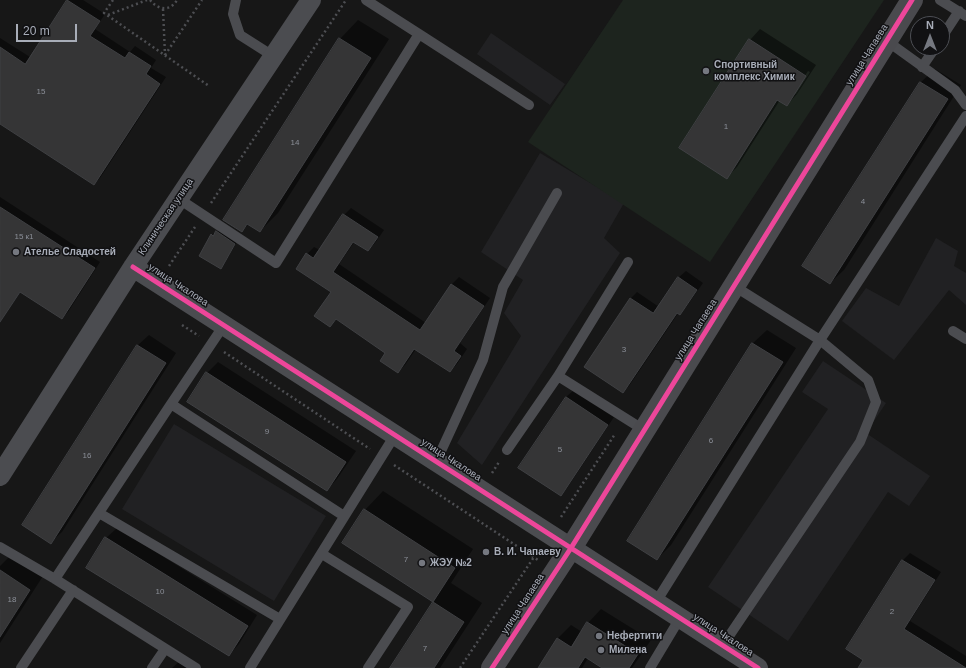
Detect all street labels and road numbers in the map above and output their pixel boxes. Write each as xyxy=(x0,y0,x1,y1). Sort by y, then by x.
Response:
street label: улица Чапаева xyxy=(843,22,891,88)
street label: Клиническая улица xyxy=(136,176,196,258)
street label: улица Чкалова xyxy=(146,261,210,309)
street label: улица Чапаева xyxy=(672,297,720,363)
street label: улица Чкалова xyxy=(419,436,483,484)
street label: улица Чапаева xyxy=(499,571,547,637)
street label: улица Чкалова xyxy=(691,611,755,659)

